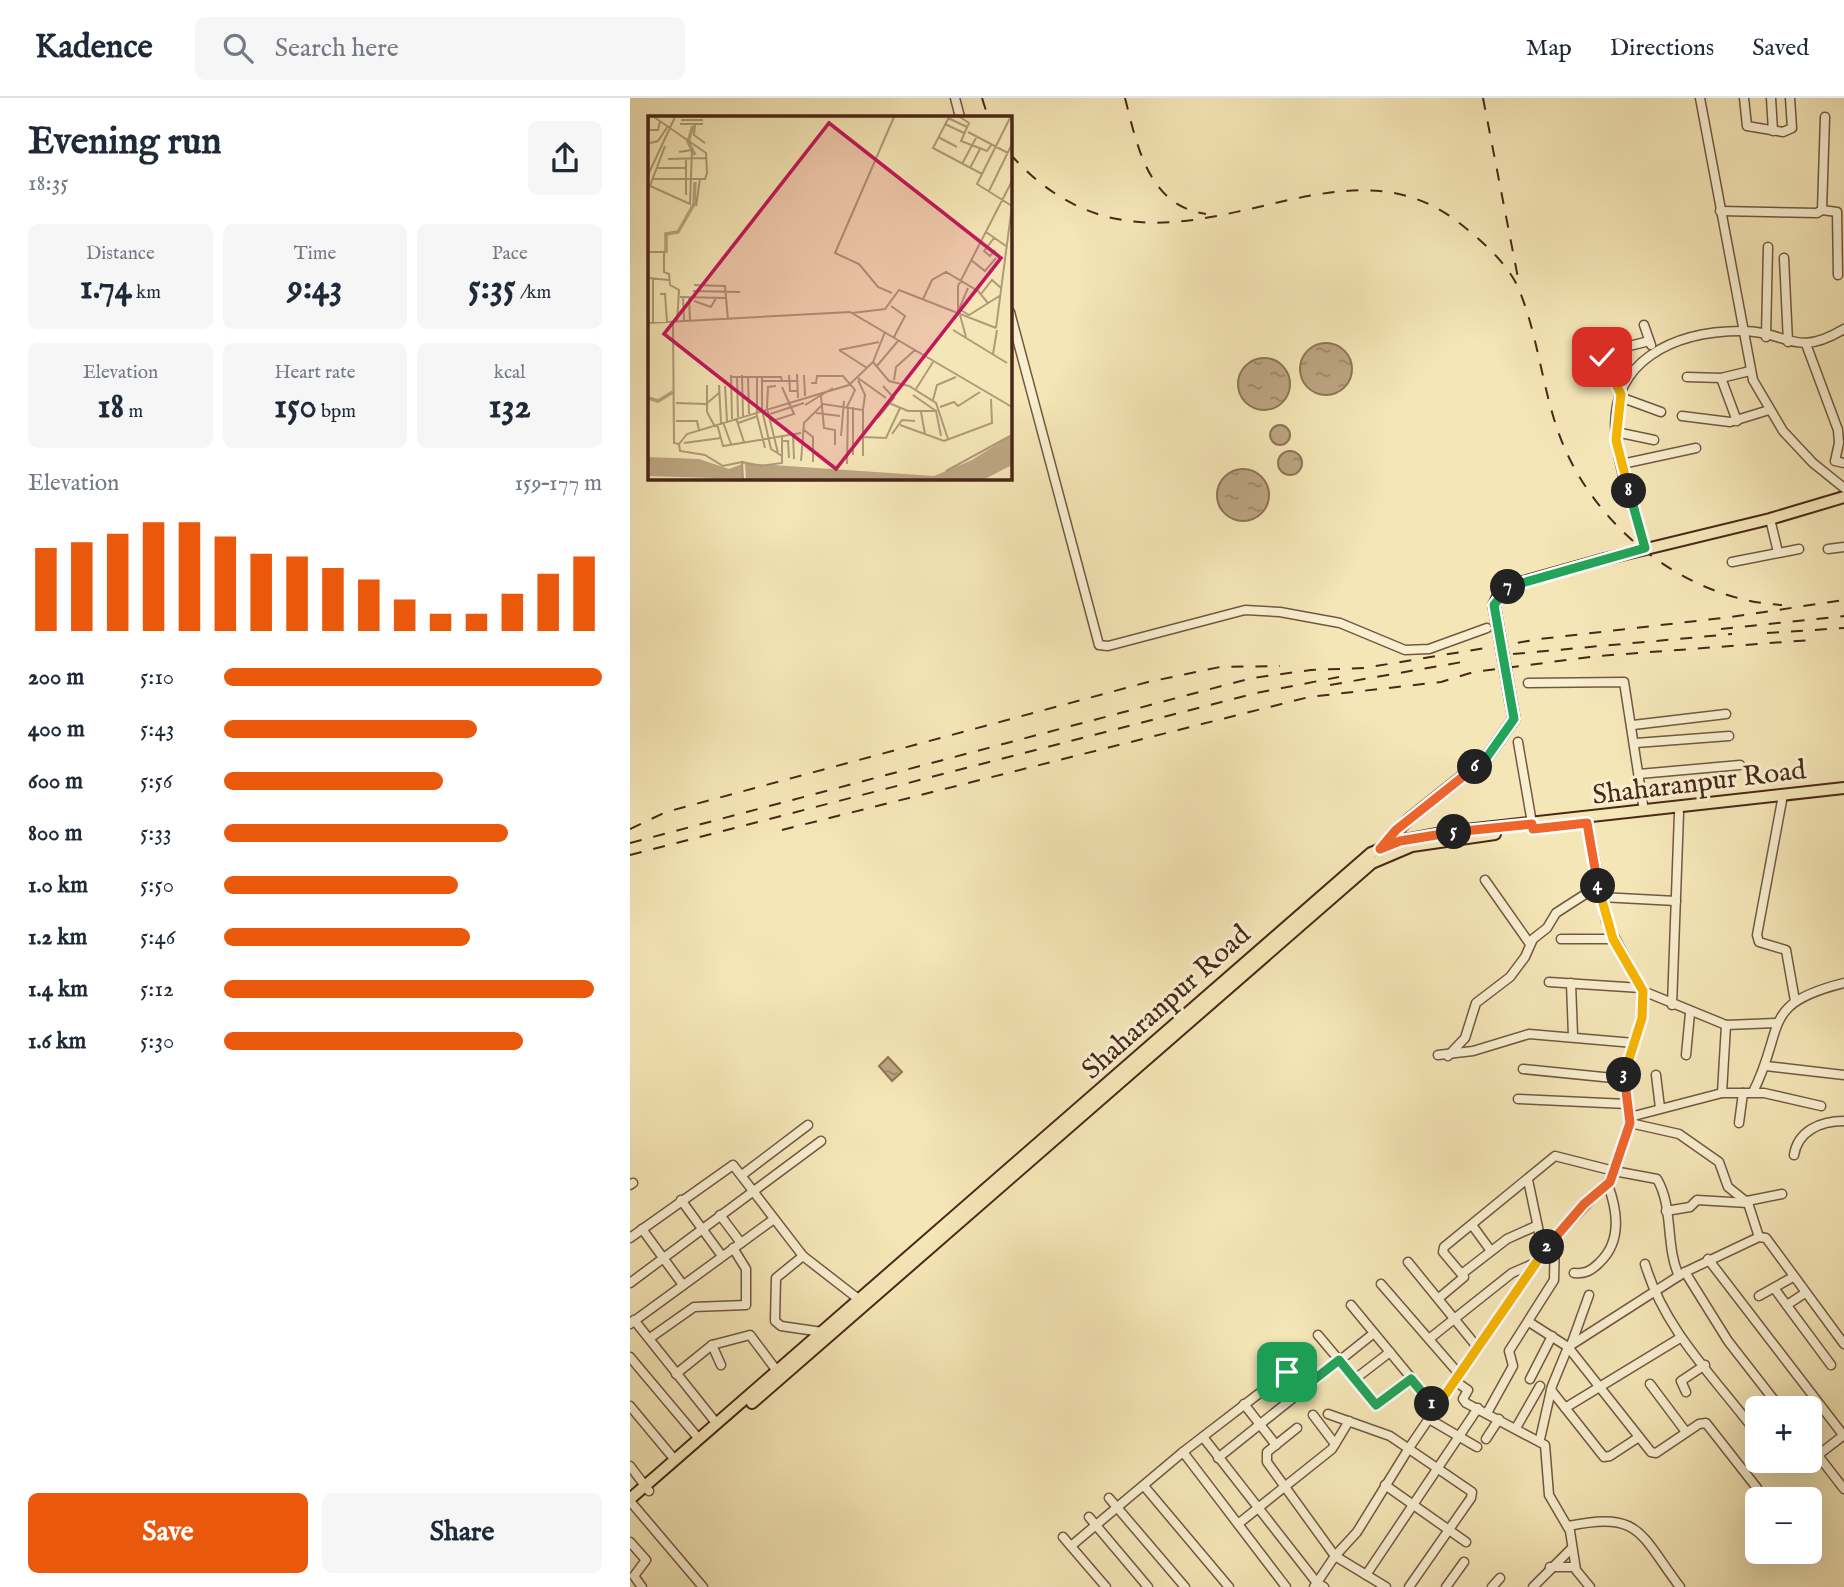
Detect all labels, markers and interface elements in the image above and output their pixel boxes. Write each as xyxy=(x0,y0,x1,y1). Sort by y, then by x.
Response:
search box xyxy=(195,17,685,80)
text: Kadence xyxy=(35,27,153,69)
icon: search xyxy=(219,29,257,67)
text: Search here xyxy=(275,32,399,65)
text: Map xyxy=(1526,33,1572,64)
text: Directions xyxy=(1610,33,1714,64)
text: Saved xyxy=(1752,33,1809,64)
inset map xyxy=(648,116,1012,480)
text: Evening run xyxy=(28,119,222,167)
button: share xyxy=(528,121,602,195)
text: 18:35 xyxy=(28,169,69,198)
text: Distance xyxy=(86,242,155,266)
text: Time xyxy=(294,242,336,266)
text: Pace xyxy=(492,242,528,266)
text: 1.74 xyxy=(80,266,132,311)
text: 9:43 xyxy=(288,266,342,311)
text: 5:35 xyxy=(468,266,516,311)
text: km xyxy=(132,281,161,305)
text: /km xyxy=(516,281,551,305)
pin xyxy=(1572,327,1632,387)
icon: check xyxy=(1583,338,1621,376)
text: Elevation xyxy=(83,361,158,385)
text: Heart rate xyxy=(274,361,356,385)
text: kcal xyxy=(494,361,526,385)
text: 18 xyxy=(98,385,124,430)
text: 150 xyxy=(274,385,317,430)
text: 132 xyxy=(488,385,531,430)
text: m xyxy=(124,400,143,424)
text: bpm xyxy=(317,400,356,424)
text: Elevation xyxy=(28,469,119,498)
text: 159–177 m xyxy=(515,469,602,498)
pin: 8 xyxy=(1612,474,1646,508)
text: 8 xyxy=(1625,478,1632,502)
pin: 7 xyxy=(1490,570,1526,604)
text: 7 xyxy=(1503,574,1512,598)
text: 200 m xyxy=(28,663,84,692)
text: 5:10 xyxy=(140,663,174,692)
text: 400 m xyxy=(28,715,85,744)
text: 5:43 xyxy=(140,715,174,744)
pin: 6 xyxy=(1458,750,1492,784)
street label: Shaharanpur Road xyxy=(1591,753,1808,814)
text: 6 xyxy=(1470,754,1479,778)
text: 600 m xyxy=(28,767,83,796)
text: 5:56 xyxy=(140,767,172,796)
pin: 5 xyxy=(1436,814,1472,850)
text: 800 m xyxy=(28,819,82,848)
text: 5:33 xyxy=(140,819,172,848)
text: 5 xyxy=(1450,819,1457,843)
pin: 4 xyxy=(1580,868,1616,904)
text: 1.0 km xyxy=(28,871,88,900)
text: 5:50 xyxy=(140,871,174,900)
text: 4 xyxy=(1593,873,1602,897)
street label: Shaharanpur Road xyxy=(1075,918,1258,1088)
text: 1.2 km xyxy=(28,923,87,952)
text: 5:46 xyxy=(140,923,175,952)
text: 1.4 km xyxy=(28,975,88,1004)
text: 5:12 xyxy=(140,975,174,1004)
text: 1.6 km xyxy=(28,1027,86,1056)
text: 5:30 xyxy=(140,1027,174,1056)
pin: 3 xyxy=(1606,1058,1642,1093)
text: 3 xyxy=(1620,1062,1627,1086)
pin: 2 xyxy=(1530,1230,1564,1264)
text: 2 xyxy=(1542,1234,1551,1258)
pin xyxy=(1257,1342,1317,1402)
icon: arrive xyxy=(1268,1353,1306,1391)
pin: 1 xyxy=(1414,1386,1450,1422)
text: 1 xyxy=(1428,1391,1435,1415)
map controls xyxy=(1745,1396,1822,1564)
button: + xyxy=(1745,1396,1822,1473)
button: − xyxy=(1745,1487,1822,1564)
button: Save xyxy=(28,1493,308,1573)
button: Share xyxy=(322,1493,602,1573)

